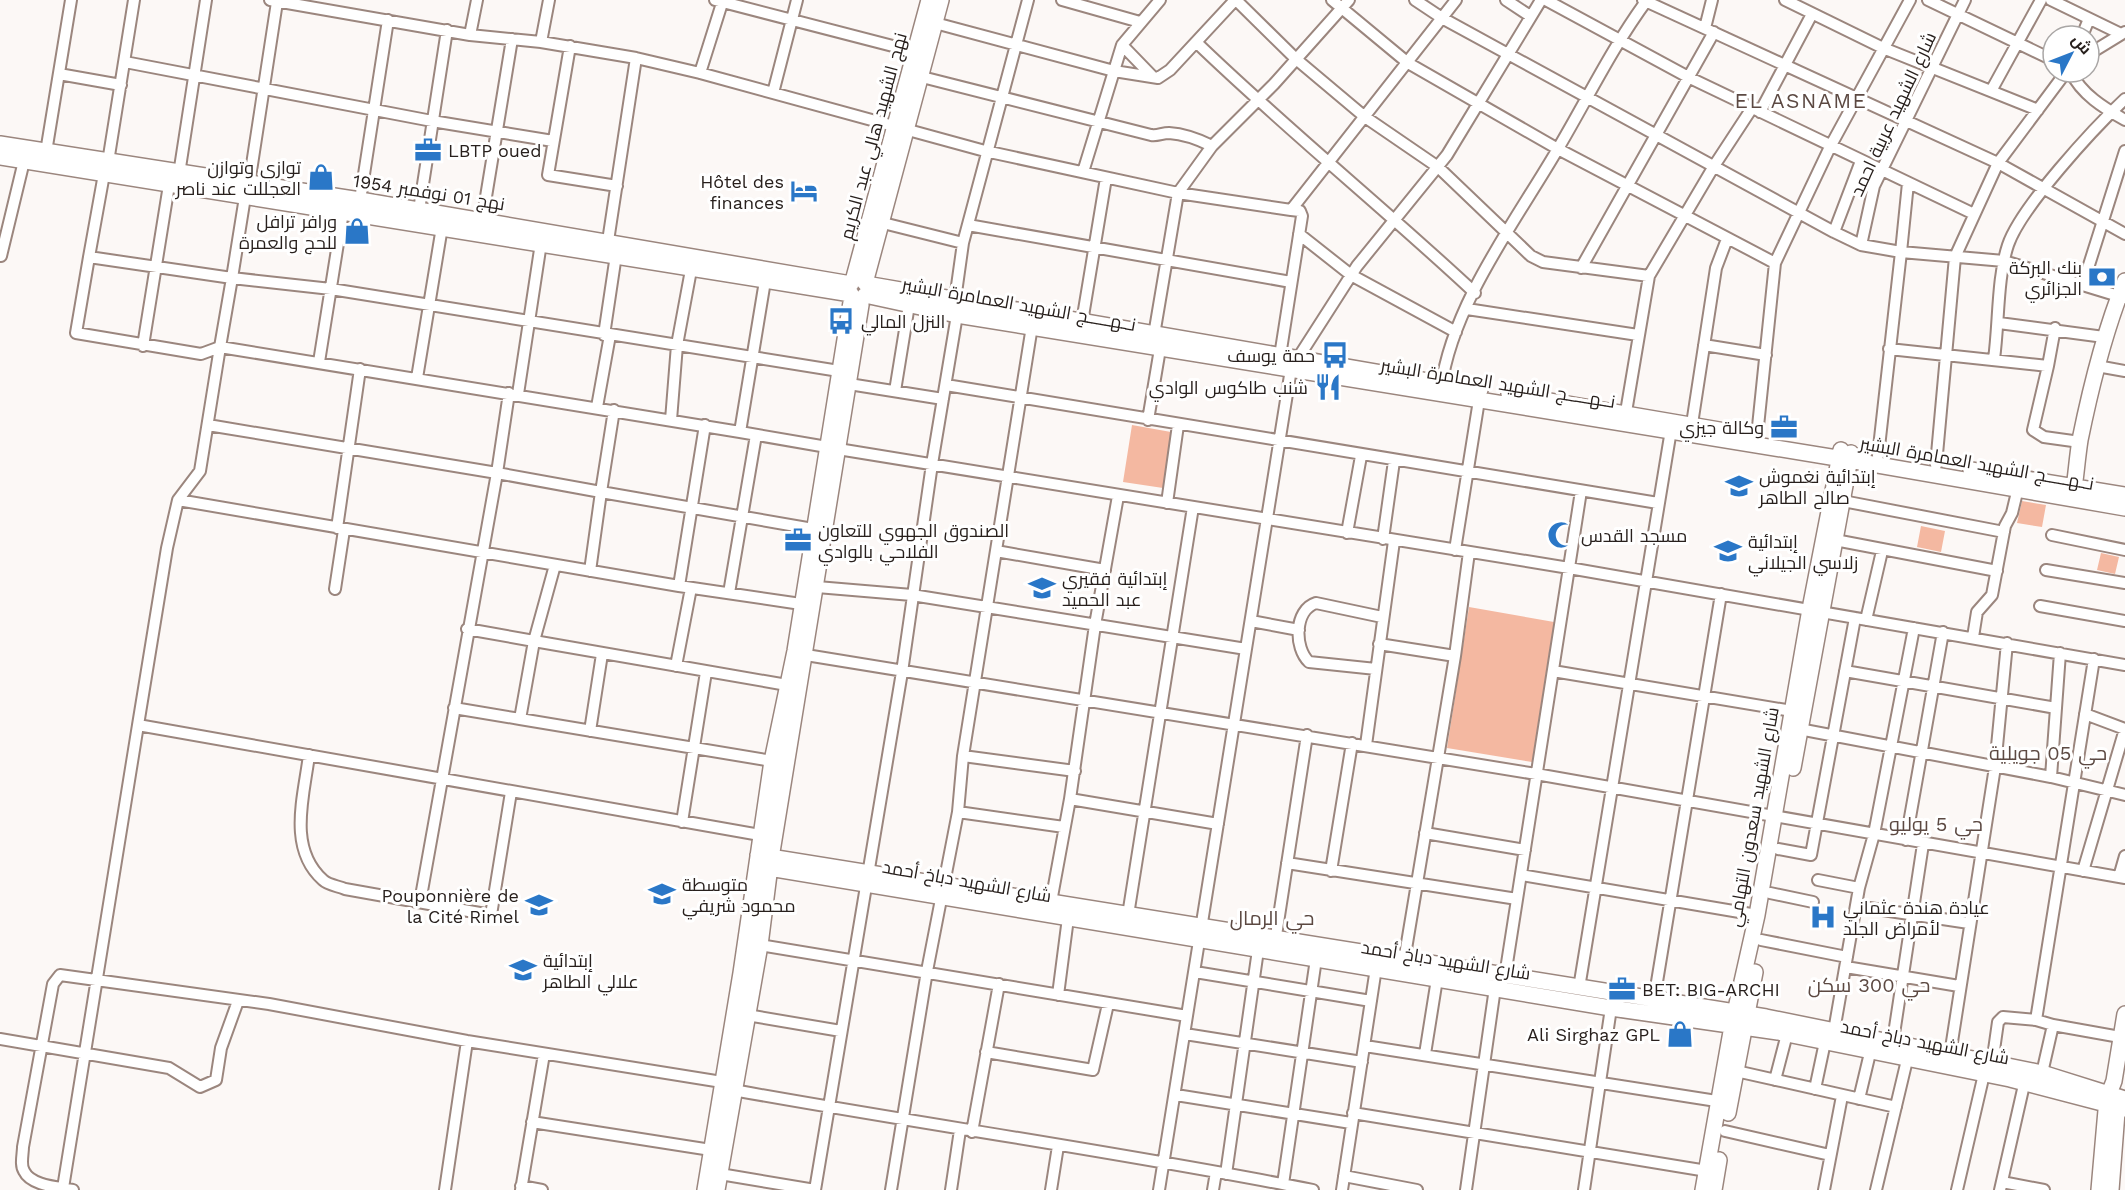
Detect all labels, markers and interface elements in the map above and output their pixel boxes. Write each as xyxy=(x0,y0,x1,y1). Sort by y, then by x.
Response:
north arrow xyxy=(2041,24,2101,84)
street label: شارع الشهيد عربية احمد xyxy=(1846,29,1942,200)
street label: نهج الشهيد هالي عبد الكريم xyxy=(835,30,915,243)
text: ش xyxy=(2068,30,2096,58)
district label: EL ASNAME xyxy=(1735,88,1867,113)
office icon: LBTP oued xyxy=(413,135,443,165)
place label: LBTP oued xyxy=(448,140,542,161)
place label: توازي وتوازن العجللت عند ناصر xyxy=(175,157,301,200)
shop icon: توازي وتوازن العجللت عند ناصر xyxy=(306,162,336,192)
street label: نهج 01 نوفمبر 1954 xyxy=(351,170,506,216)
place label: Hôtel des finances xyxy=(700,171,784,213)
hotel icon: Hôtel des finances xyxy=(789,176,819,206)
place label: ورافر ترافل للحج والعمرة xyxy=(239,211,337,255)
shop icon: ورافر ترافل للحج والعمرة xyxy=(342,216,372,246)
place label: بنك البركة الجزائري xyxy=(2009,257,2082,303)
bank icon: بنك البركة الجزائري xyxy=(2087,262,2117,292)
street label: نــهـــــج الشهيد العمامرة البشير xyxy=(899,273,1138,337)
bus stop icon: النزل المالي xyxy=(826,306,856,336)
place label: النزل المالي xyxy=(861,311,945,336)
bus stop icon: حمة يوسف xyxy=(1320,340,1350,370)
place label: حمة يوسف xyxy=(1227,345,1315,367)
street label: نــهـــــج الشهيد العمامرة البشير xyxy=(1378,354,1617,414)
restaurant icon: شنب طاكوس الوادي xyxy=(1313,372,1343,402)
place label: شنب طاكوس الوادي xyxy=(1149,377,1308,402)
office icon: وكالة جيزي xyxy=(1769,412,1799,442)
place label: وكالة جيزي xyxy=(1679,417,1764,442)
street label: نــهـــــج الشهيد العمامرة البشير xyxy=(1857,432,2096,496)
place label: إبتدائية نغموش صالح الطاهر xyxy=(1758,466,1876,510)
school or university icon: إبتدائية نغموش صالح الطاهر xyxy=(1724,471,1754,501)
place label: الصندوق الجهوي للتعاون الفلاحي بالوادي xyxy=(818,520,1009,566)
mosque icon: مسجد القدس xyxy=(1546,520,1576,550)
office icon: الصندوق الجهوي للتعاون الفلاحي بالوادي xyxy=(783,525,813,555)
place label: مسجد القدس xyxy=(1581,525,1687,547)
place label: إبتدائية زلاسي الجيلاني xyxy=(1748,531,1858,577)
school or university icon: إبتدائية زلاسي الجيلاني xyxy=(1713,536,1743,566)
place label: إبتدائية فقيري عبد الحميد xyxy=(1062,568,1167,610)
school or university icon: إبتدائية فقيري عبد الحميد xyxy=(1027,573,1057,603)
street label: شارع الشهيد سعدون التهامي xyxy=(1723,705,1787,929)
district label: حي 05 جويلية xyxy=(1989,741,2107,769)
district label: حي 5 يوليو xyxy=(1889,812,1983,840)
street label: شارع الشهيد دباخ أحمد xyxy=(881,856,1053,908)
place label: متوسطة محمود شريفي xyxy=(682,874,795,920)
school or university icon: متوسطة محمود شريفي xyxy=(647,879,677,909)
place label: Pouponnière de la Cité Rimel xyxy=(381,885,519,927)
school or university icon: Pouponnière de la Cité Rimel xyxy=(524,890,554,920)
place label: عيادة هندة عثماني لأمراض الجلد xyxy=(1843,897,1990,940)
hospital icon: عيادة هندة عثماني لأمراض الجلد xyxy=(1808,902,1838,932)
district label: حي الرمال xyxy=(1230,906,1314,934)
street label: شارع الشهيد دباخ أحمد xyxy=(1359,936,1532,986)
place label: إبتدائية علالي الطاهر xyxy=(542,950,639,996)
school or university icon: إبتدائية علالي الطاهر xyxy=(508,955,538,985)
district label: حي 300 سكن xyxy=(1808,973,1930,1001)
office icon: BET: BIG-ARCHI xyxy=(1607,974,1637,1004)
place label: BET: BIG-ARCHI xyxy=(1642,979,1780,1000)
street label: شارع الشهيد دباخ أحمد xyxy=(1839,1015,2011,1071)
shop icon: Ali Sirghaz GPL xyxy=(1665,1019,1695,1049)
place label: Ali Sirghaz GPL xyxy=(1527,1024,1660,1045)

